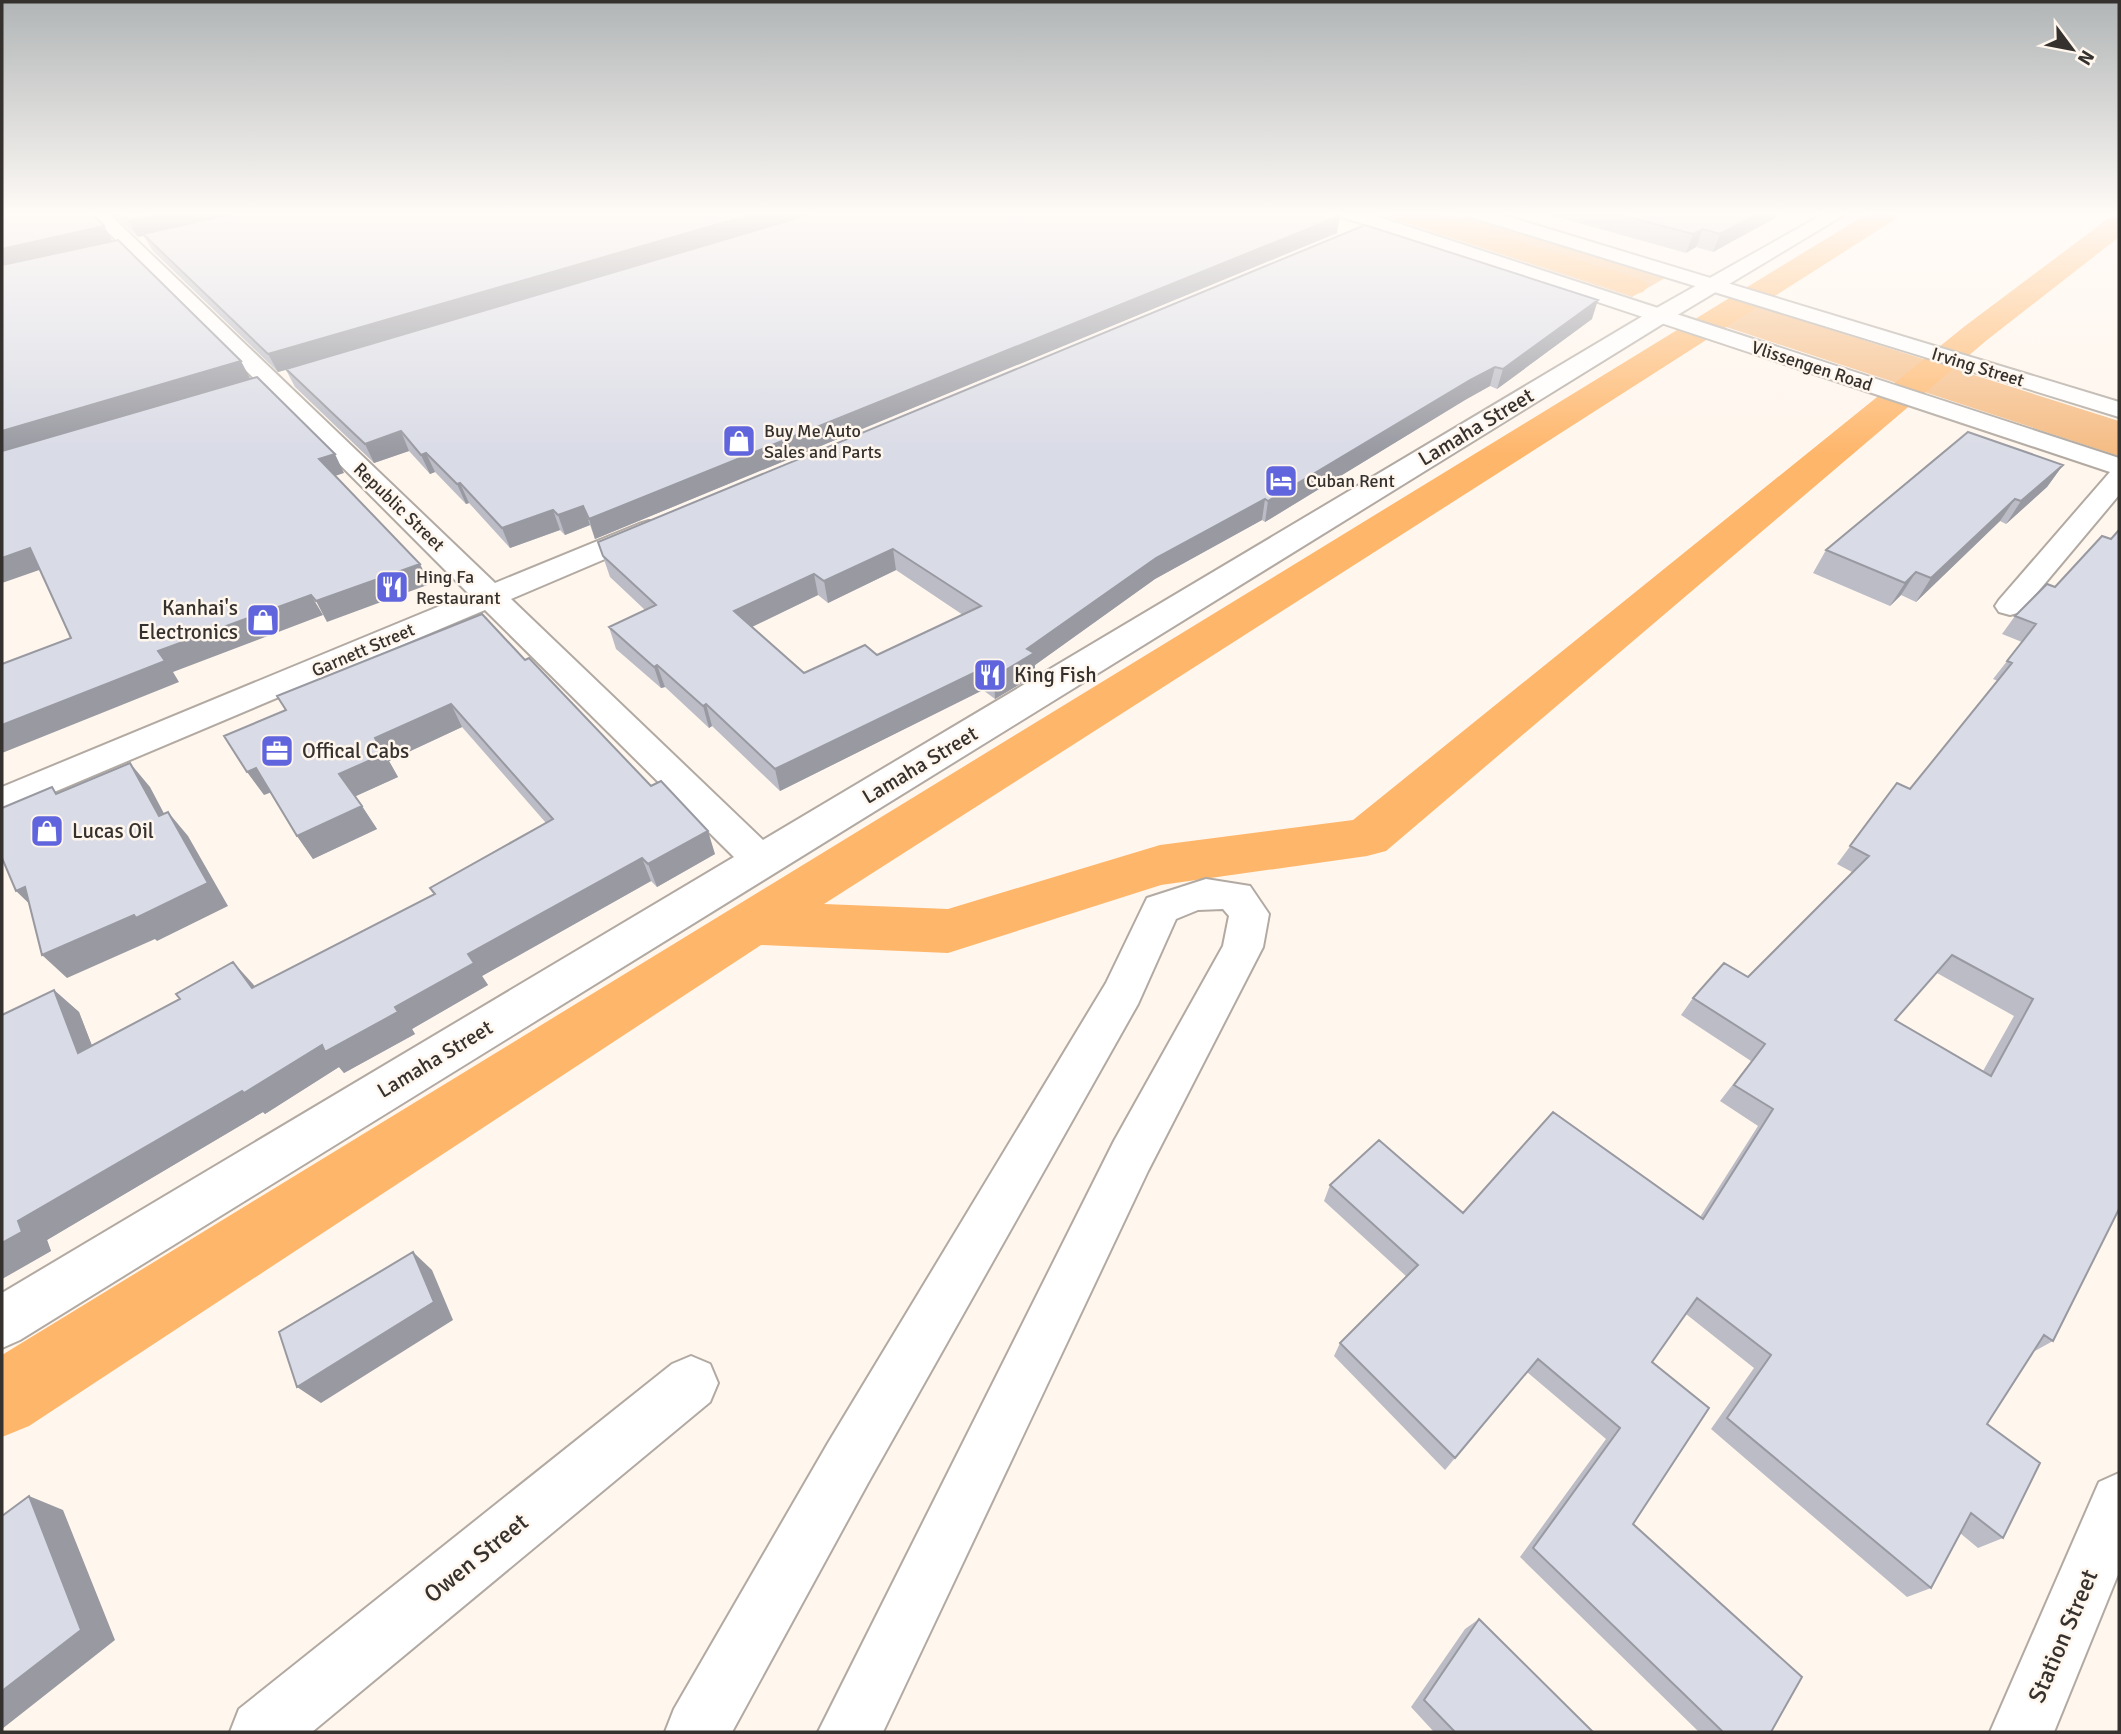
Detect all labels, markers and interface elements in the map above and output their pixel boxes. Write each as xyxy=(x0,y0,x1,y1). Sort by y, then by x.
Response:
north arrow xyxy=(2037,14,2107,84)
text: N xyxy=(2072,46,2099,69)
street label: Vlissengen Road xyxy=(1749,336,1875,396)
street label: Irving Street xyxy=(1929,343,2027,391)
street label: Lamaha Street xyxy=(1414,382,1538,472)
place label: Buy Me Auto Sales and Parts xyxy=(764,420,882,463)
shop icon: Buy Me Auto Sales and Parts xyxy=(720,422,758,460)
street label: Republic Street xyxy=(349,458,449,556)
hotel icon: Cuban Rent xyxy=(1262,462,1300,500)
place label: Cuban Rent xyxy=(1306,470,1395,492)
place label: Hing Fa Restaurant xyxy=(416,566,500,609)
restaurant icon: Hing Fa Restaurant xyxy=(373,568,411,606)
place label: Kanhai's Electronics xyxy=(138,595,238,645)
shop icon: Kanhai's Electronics xyxy=(244,601,282,639)
street label: Garnett Street xyxy=(308,618,418,682)
restaurant icon: King Fish xyxy=(971,656,1009,694)
place label: King Fish xyxy=(1014,662,1097,688)
street label: Lamaha Street xyxy=(858,720,982,810)
office icon: Offical Cabs xyxy=(258,732,296,770)
place label: Offical Cabs xyxy=(302,738,409,764)
shop icon: Lucas Oil xyxy=(28,812,66,850)
place label: Lucas Oil xyxy=(72,818,154,844)
street label: Lamaha Street xyxy=(373,1014,497,1104)
street label: Owen Street xyxy=(418,1507,534,1609)
street label: Station Street xyxy=(2021,1565,2105,1707)

